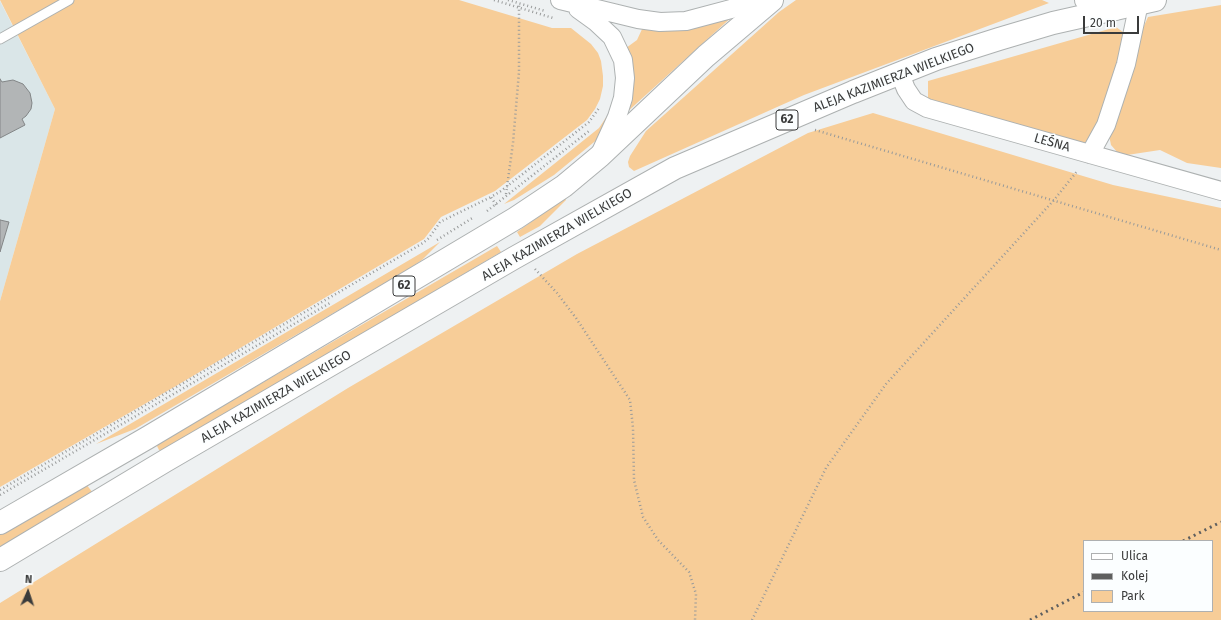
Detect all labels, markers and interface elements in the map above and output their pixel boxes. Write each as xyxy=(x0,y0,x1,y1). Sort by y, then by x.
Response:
scale bar xyxy=(1085,8,1141,34)
text: 20 m xyxy=(1090,16,1116,30)
street label: ALEJA KAZIMIERZA WIELKIEGO xyxy=(811,40,977,116)
road number: 62 xyxy=(776,110,798,130)
street label: LEŚNA xyxy=(1032,130,1072,156)
street label: ALEJA KAZIMIERZA WIELKIEGO xyxy=(479,185,635,285)
road number: 62 xyxy=(393,276,415,296)
street label: ALEJA KAZIMIERZA WIELKIEGO xyxy=(198,347,354,447)
legend xyxy=(1083,540,1213,612)
text: Ulica xyxy=(1121,549,1148,563)
text: Kolej xyxy=(1121,569,1148,583)
north arrow xyxy=(8,572,48,612)
text: N xyxy=(25,573,33,586)
text: Park xyxy=(1121,589,1145,603)

